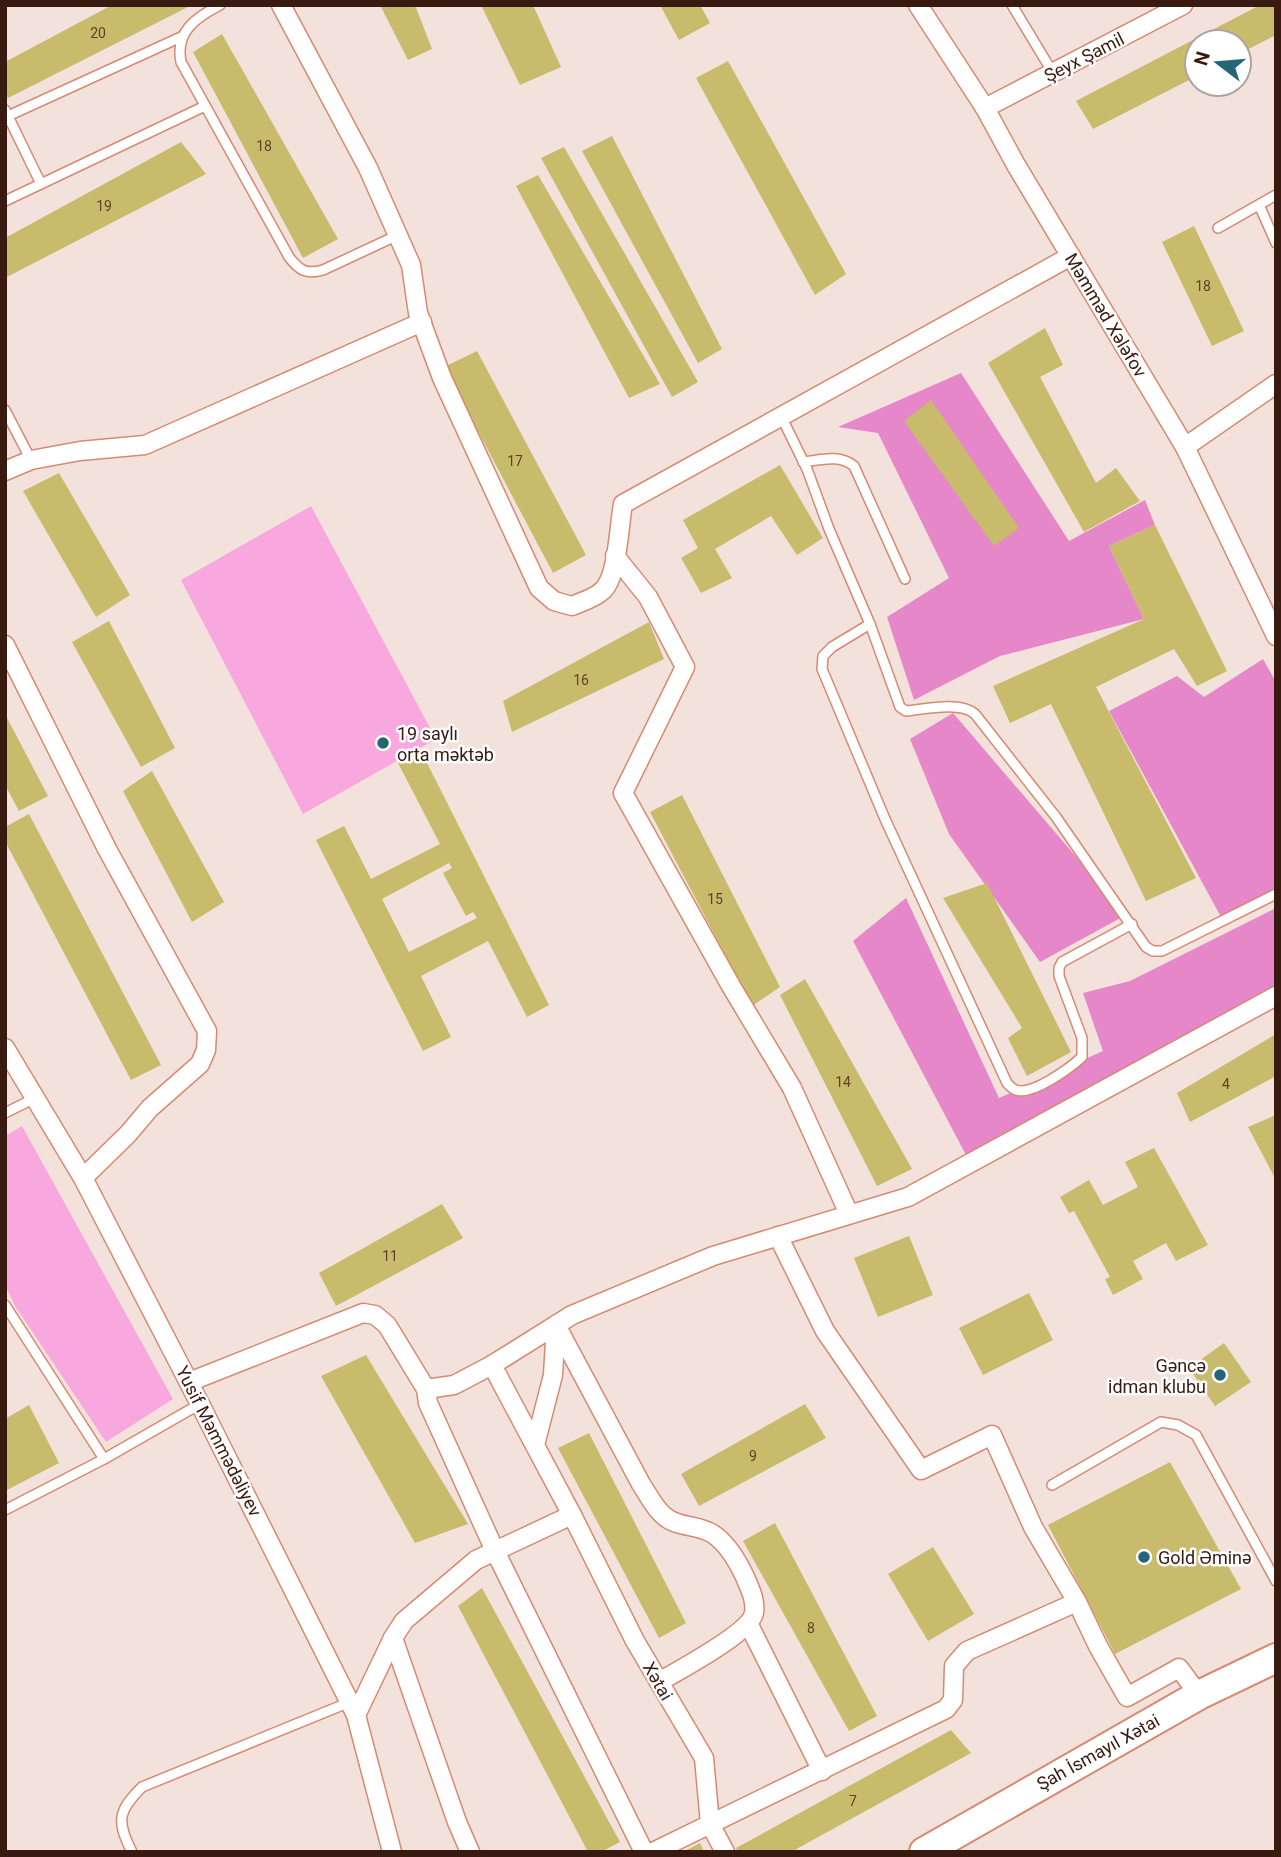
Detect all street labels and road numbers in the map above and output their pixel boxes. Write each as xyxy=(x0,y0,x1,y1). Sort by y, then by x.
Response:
street label: Şeyx Şamil xyxy=(1040,28,1128,86)
street label: Məmməd Xələfov xyxy=(1061,249,1151,381)
street label: Yusif Məmmədəliyev xyxy=(172,1362,266,1520)
street label: Xətai xyxy=(639,1658,677,1704)
street label: Şah İsmayıl Xətai xyxy=(1033,1710,1163,1794)

